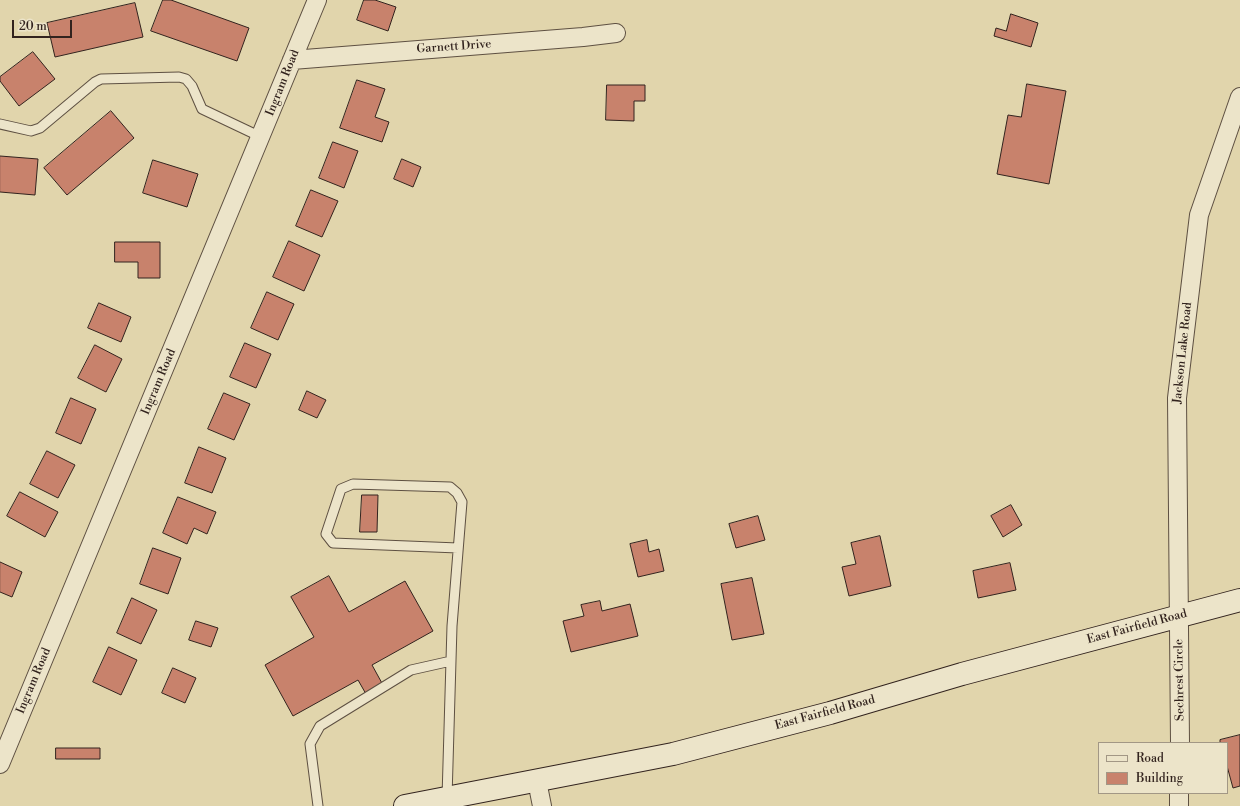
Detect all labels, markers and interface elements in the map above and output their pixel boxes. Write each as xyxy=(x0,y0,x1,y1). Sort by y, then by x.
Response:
scale bar xyxy=(14,12,74,38)
text: 20 m xyxy=(19,19,47,34)
street label: Garnett Drive xyxy=(416,37,492,57)
street label: Ingram Road xyxy=(263,48,303,118)
street label: Jackson Lake Road xyxy=(1171,301,1195,405)
street label: Ingram Road xyxy=(139,347,179,417)
street label: East Fairfield Road xyxy=(1085,607,1189,647)
street label: Sechrest Circle xyxy=(1172,639,1188,721)
street label: Ingram Road xyxy=(14,646,54,716)
street label: East Fairfield Road xyxy=(773,693,877,733)
legend xyxy=(1098,742,1228,794)
text: Road xyxy=(1136,751,1164,766)
text: Building xyxy=(1136,771,1183,786)

